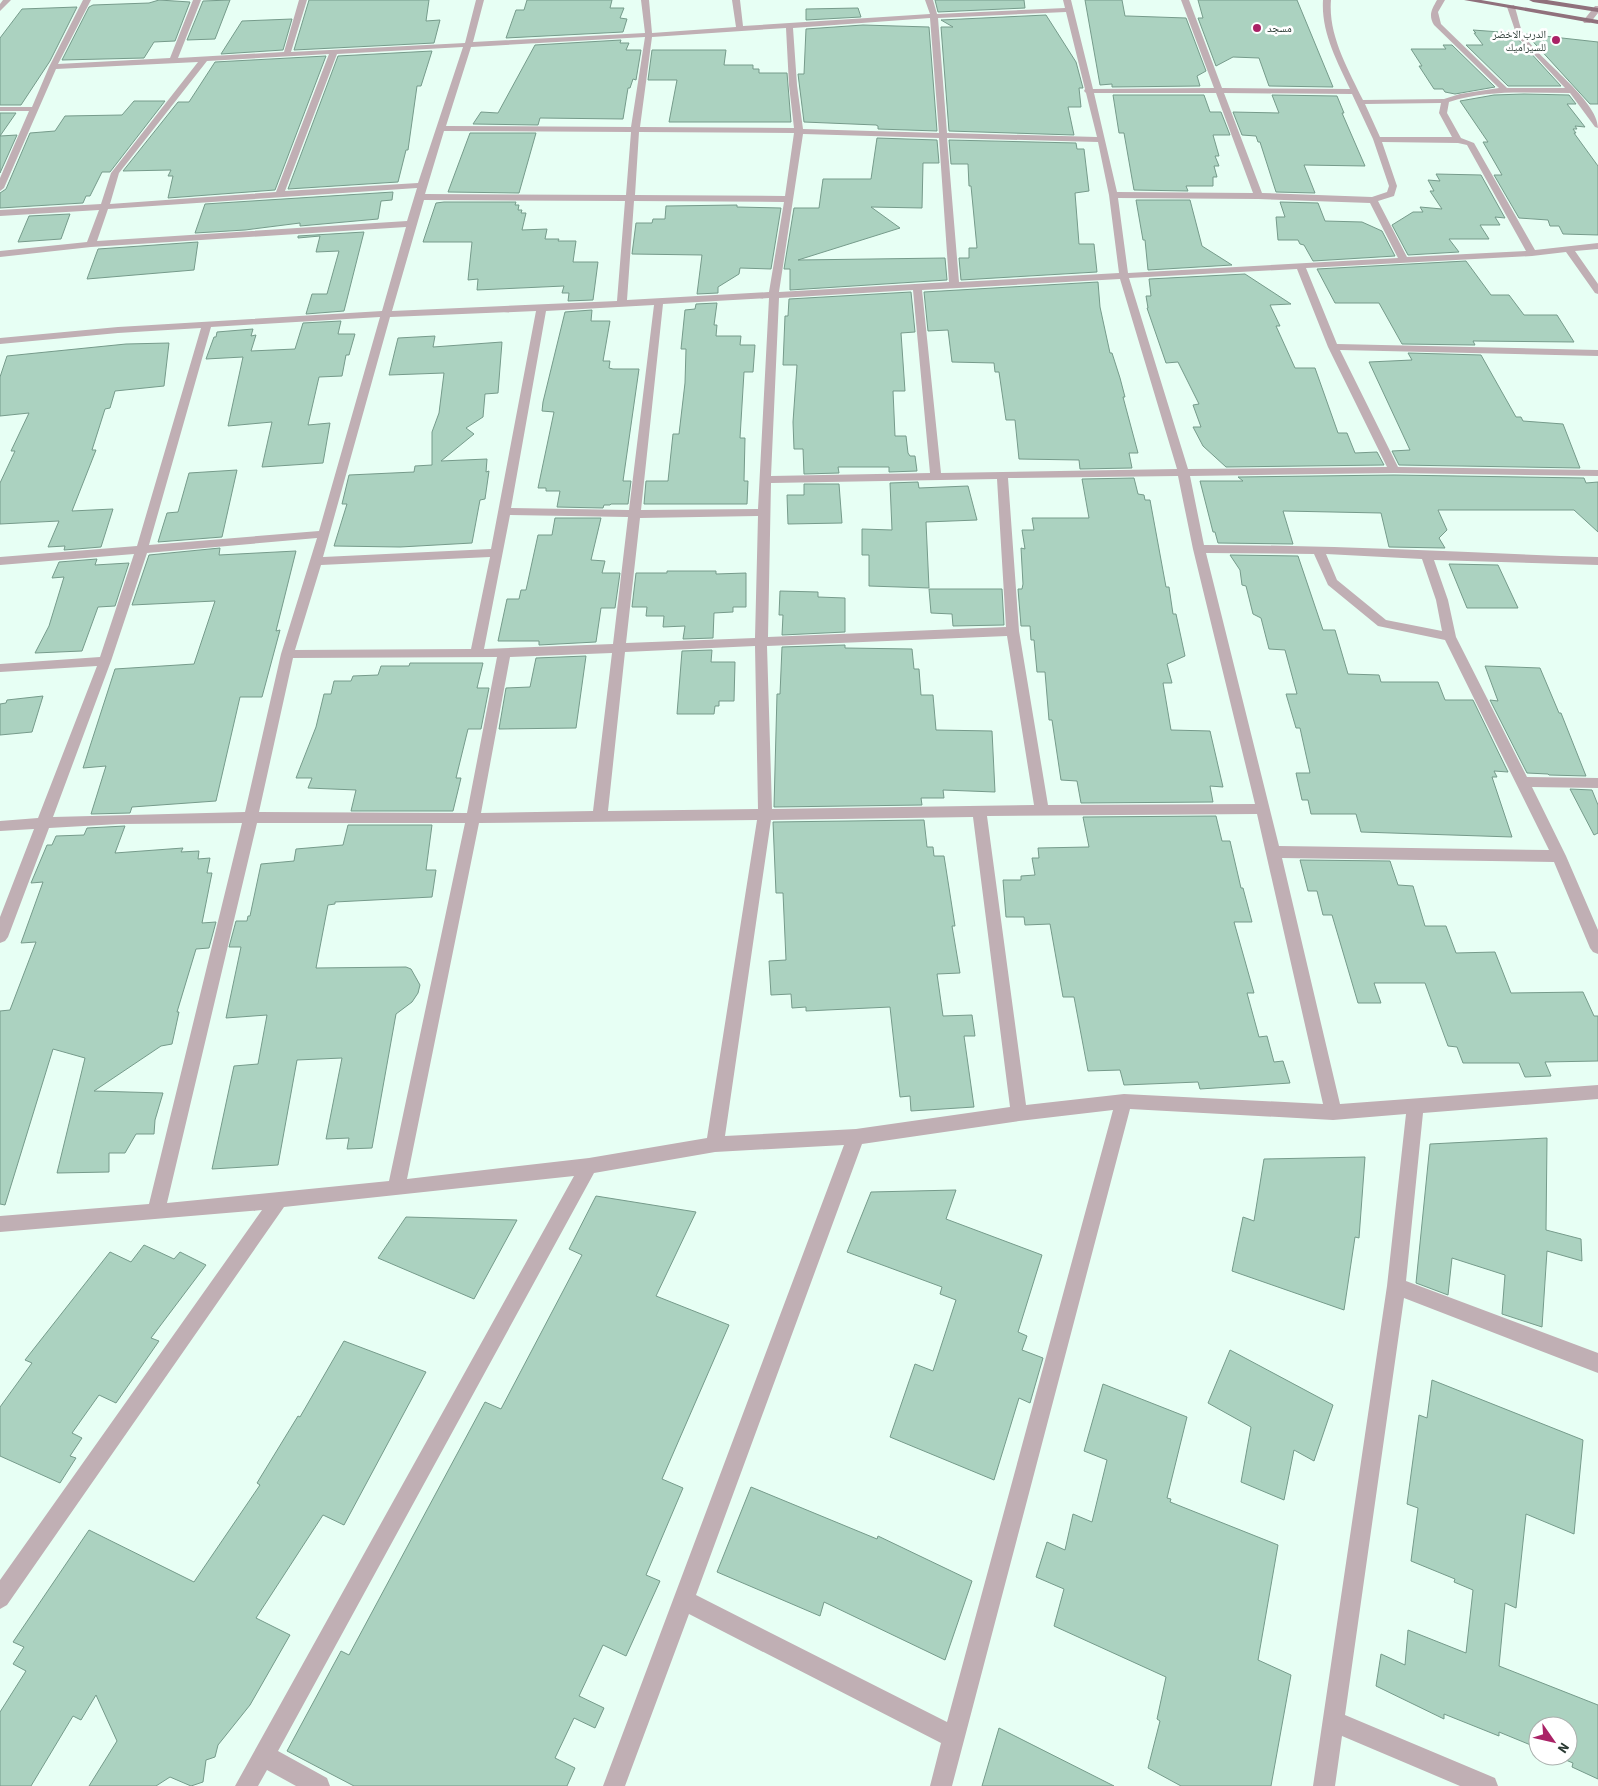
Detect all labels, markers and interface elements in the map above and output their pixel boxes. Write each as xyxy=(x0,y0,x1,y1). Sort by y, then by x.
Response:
place label: مسجد xyxy=(1267,21,1292,36)
marker: مسجد xyxy=(1251,22,1263,34)
place label: الدرب الاخضر للسيراميك xyxy=(1492,27,1546,55)
marker: الدرب الاخضر للسيراميك xyxy=(1550,34,1562,46)
north arrow xyxy=(1528,1716,1578,1766)
text: N xyxy=(1552,1738,1574,1757)

